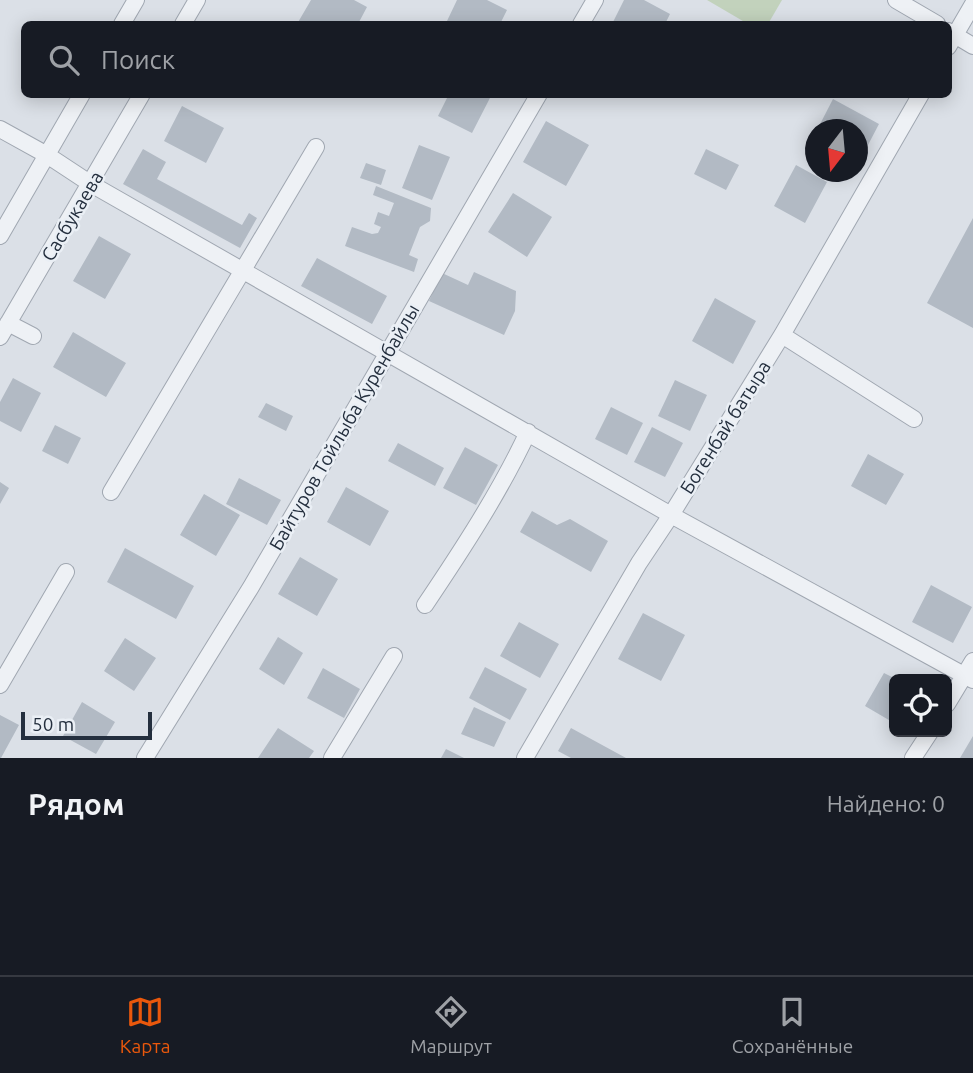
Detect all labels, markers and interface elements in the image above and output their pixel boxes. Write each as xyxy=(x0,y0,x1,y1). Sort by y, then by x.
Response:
search box xyxy=(21,21,952,98)
icon: search xyxy=(45,41,83,79)
text: Поиск xyxy=(101,45,175,74)
north arrow xyxy=(805,119,868,182)
street label: Сасбукаева xyxy=(37,167,107,265)
street label: Байтуров Тойлыба Куренбайлы xyxy=(264,300,424,554)
street label: Богенбай батыра xyxy=(675,356,775,498)
map controls xyxy=(889,674,952,737)
button: locate xyxy=(889,674,952,737)
scale bar xyxy=(21,709,152,741)
text: 50 m xyxy=(32,713,74,735)
text: Рядом xyxy=(28,787,124,821)
text: Найдено: 0 xyxy=(827,791,945,816)
tab: Карта xyxy=(120,993,170,1057)
tab: Маршрут xyxy=(410,993,492,1057)
tab: Сохранённые xyxy=(732,993,853,1057)

